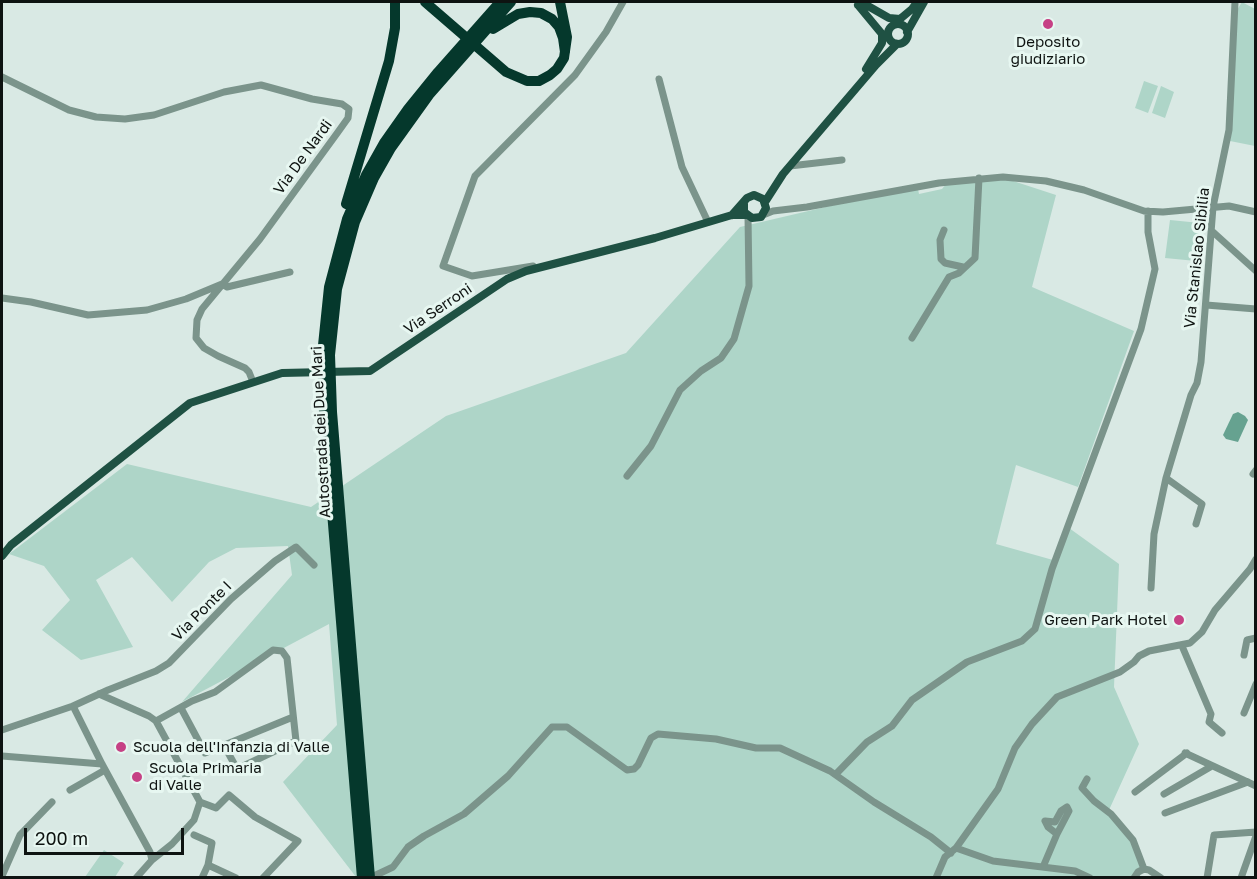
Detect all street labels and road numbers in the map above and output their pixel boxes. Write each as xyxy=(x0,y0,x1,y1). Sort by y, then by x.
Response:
street label: Via De Nardi xyxy=(270,116,336,198)
street label: Via Stanislao Sibilia xyxy=(1181,187,1213,329)
street label: Via Serroni xyxy=(400,280,476,338)
street label: Autostrada dei Due Mari xyxy=(308,345,334,519)
street label: Via Ponte I xyxy=(168,577,236,645)

